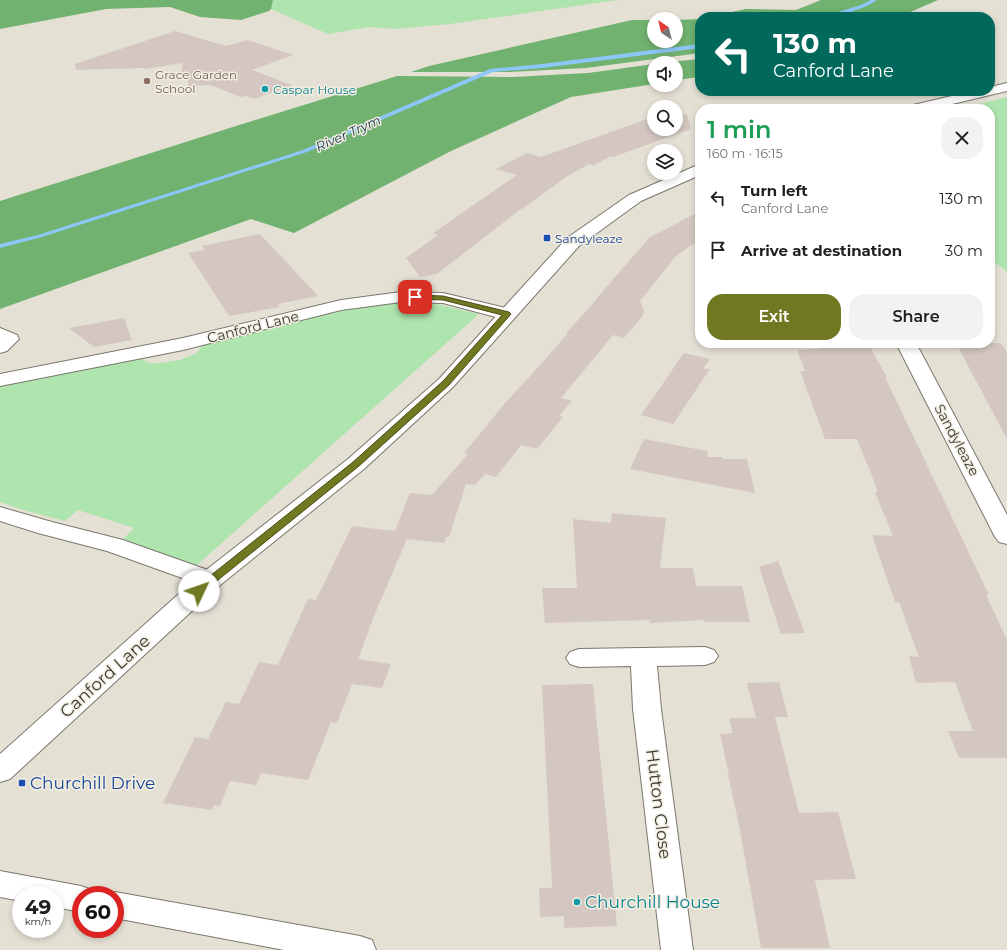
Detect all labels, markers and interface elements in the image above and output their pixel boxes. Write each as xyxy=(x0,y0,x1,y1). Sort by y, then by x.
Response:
north arrow xyxy=(647,12,683,48)
map controls xyxy=(647,12,683,180)
text: 130 m xyxy=(773,26,857,60)
icon: left xyxy=(707,28,759,80)
button: sound xyxy=(647,56,683,92)
text: Canford Lane xyxy=(773,60,894,82)
place label: Grace Garden School xyxy=(155,67,237,96)
marker: Grace Garden School xyxy=(142,76,152,86)
place label: Caspar House xyxy=(273,82,356,97)
marker: Caspar House xyxy=(260,84,270,94)
button: search xyxy=(647,100,683,136)
water label: River Trym xyxy=(313,112,383,154)
text: 1 min xyxy=(707,115,771,144)
button: close xyxy=(941,117,983,159)
button: layers xyxy=(647,144,683,180)
text: 160 m · 16:15 xyxy=(707,145,783,161)
text: Turn left xyxy=(741,181,808,200)
icon: left xyxy=(707,187,729,209)
text: 130 m xyxy=(939,189,983,208)
text: Canford Lane xyxy=(741,200,828,216)
place label: Sandyleaze xyxy=(555,231,623,246)
marker: Sandyleaze xyxy=(542,233,552,243)
icon: arrive xyxy=(707,239,729,261)
text: Arrive at destination xyxy=(741,241,902,260)
text: 30 m xyxy=(945,241,983,260)
pin xyxy=(398,280,432,314)
icon: arrive xyxy=(404,286,426,308)
button: Exit xyxy=(707,294,841,340)
button: Share xyxy=(849,294,983,340)
street label: Canford Lane xyxy=(205,307,301,347)
street label: Sandyleaze xyxy=(930,401,984,479)
position arrow xyxy=(178,570,220,612)
street label: Canford Lane xyxy=(56,630,154,722)
street label: Hutton Close xyxy=(642,748,676,860)
place label: Churchill Drive xyxy=(30,773,155,793)
marker: Churchill Drive xyxy=(17,778,27,788)
speed limit sign: 60 xyxy=(72,886,124,938)
place label: Churchill House xyxy=(585,892,720,912)
text: 49 xyxy=(25,895,51,919)
marker: Churchill House xyxy=(572,897,582,907)
text: km/h xyxy=(25,915,51,928)

